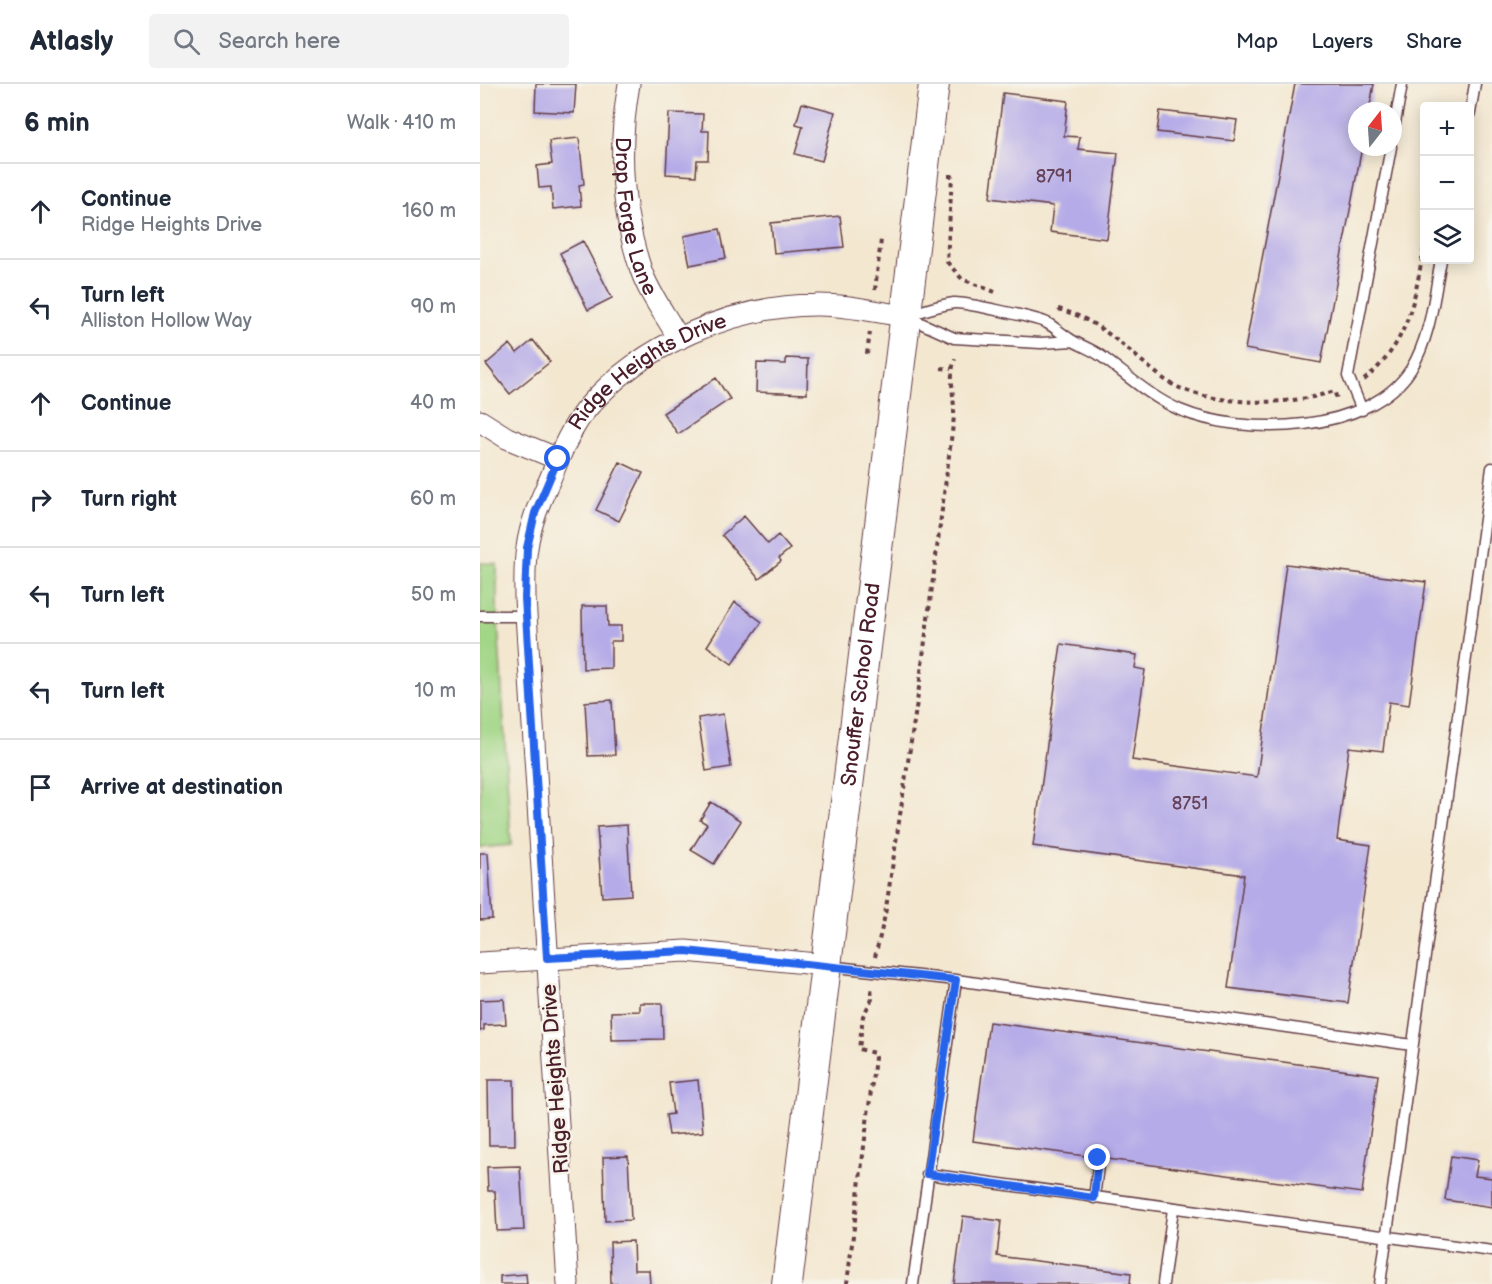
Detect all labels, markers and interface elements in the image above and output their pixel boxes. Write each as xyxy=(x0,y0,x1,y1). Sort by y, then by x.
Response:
search box xyxy=(149,14,569,68)
text: Atlasly xyxy=(30,25,113,58)
icon: search xyxy=(170,25,203,58)
text: Search here xyxy=(218,28,340,55)
text: Map xyxy=(1236,29,1278,54)
text: Layers xyxy=(1311,29,1373,54)
text: Share xyxy=(1406,29,1462,54)
north arrow xyxy=(1348,102,1402,156)
map controls xyxy=(1420,102,1474,264)
button: + xyxy=(1420,102,1474,156)
text: 6 min xyxy=(24,108,90,139)
text: Walk · 410 m xyxy=(347,111,456,135)
street label: Drop Forge Lane xyxy=(610,137,662,300)
button: − xyxy=(1420,156,1474,210)
house number: 8791 xyxy=(1036,166,1072,187)
text: Continue xyxy=(81,186,171,213)
icon: ahead xyxy=(24,195,57,228)
text: 160 m xyxy=(402,199,456,223)
button: layers xyxy=(1420,210,1474,264)
text: Ridge Heights Drive xyxy=(81,213,262,237)
text: Turn left xyxy=(81,282,165,309)
icon: left xyxy=(24,291,57,324)
text: 90 m xyxy=(411,295,456,319)
street label: Ridge Heights Drive xyxy=(563,308,730,435)
text: Alliston Hollow Way xyxy=(81,309,252,333)
icon: ahead xyxy=(24,387,57,420)
text: Continue xyxy=(81,390,171,417)
text: 40 m xyxy=(410,391,456,415)
route start xyxy=(544,445,570,471)
icon: right xyxy=(24,483,57,516)
text: Turn right xyxy=(81,486,177,513)
text: 60 m xyxy=(410,487,456,511)
icon: left xyxy=(24,579,57,612)
text: Turn left xyxy=(81,582,165,609)
street label: Snouffer School Road xyxy=(836,582,886,788)
text: 50 m xyxy=(411,583,456,607)
icon: left xyxy=(24,675,57,708)
text: Turn left xyxy=(81,678,165,705)
text: 10 m xyxy=(415,679,456,703)
icon: arrive xyxy=(24,771,57,804)
text: Arrive at destination xyxy=(81,774,283,801)
house number: 8751 xyxy=(1172,793,1208,814)
street label: Ridge Heights Drive xyxy=(536,983,575,1175)
route end xyxy=(1084,1144,1110,1170)

